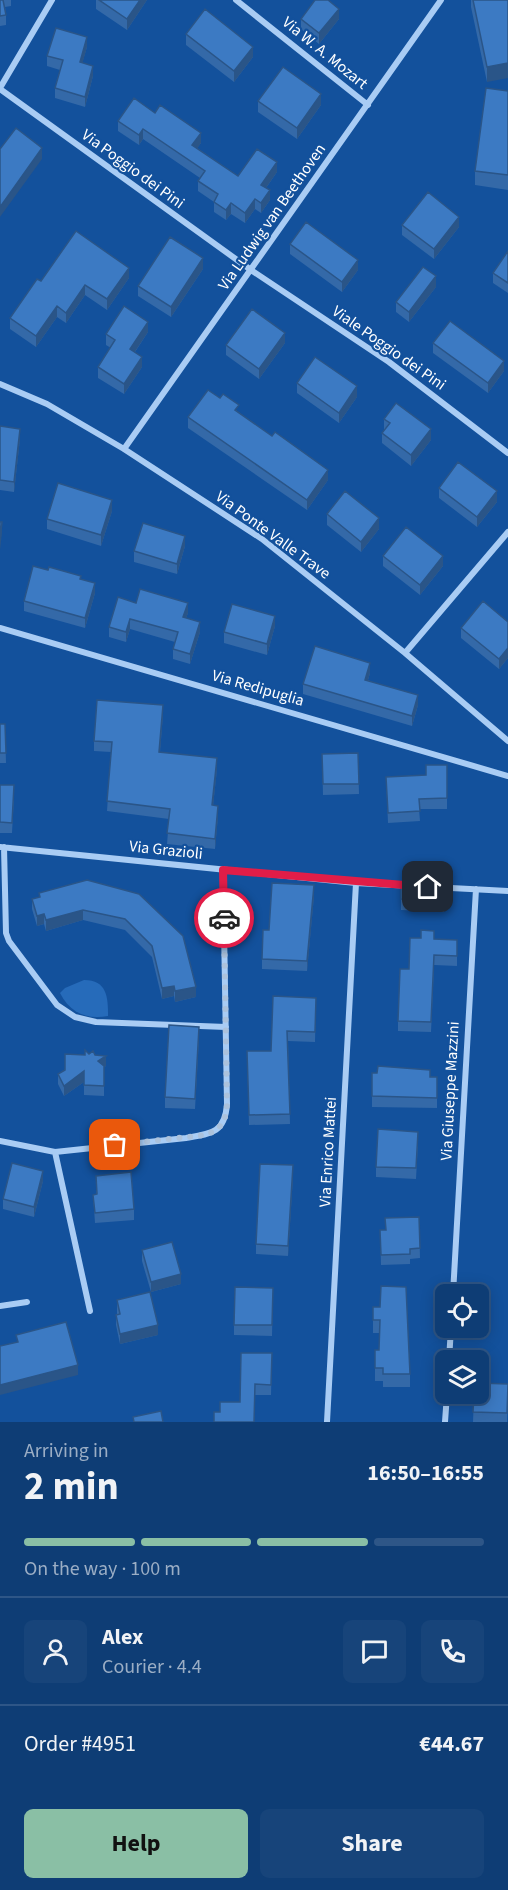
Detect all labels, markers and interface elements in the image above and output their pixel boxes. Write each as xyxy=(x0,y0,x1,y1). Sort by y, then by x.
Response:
street label: Via W. A. Mozart xyxy=(278,12,373,95)
street label: Via Poggio dei Pini xyxy=(77,124,189,214)
street label: Via Ludwig van Beethoven xyxy=(213,139,331,295)
street label: Viale Poggio dei Pini xyxy=(328,300,450,396)
street label: Via Ponte Valle Trave xyxy=(211,486,335,584)
street label: Via Redipuglia xyxy=(209,664,307,712)
street label: Via Grazioli xyxy=(128,835,204,865)
pin xyxy=(402,861,453,912)
icon: home xyxy=(411,870,444,903)
courier xyxy=(194,888,254,948)
icon: car xyxy=(208,902,241,935)
street label: Via Giuseppe Mazzini xyxy=(435,1021,465,1161)
street label: Via Enrico Mattei xyxy=(314,1096,342,1208)
pin xyxy=(89,1119,140,1170)
icon: bag xyxy=(98,1128,131,1161)
map controls xyxy=(435,1284,489,1404)
button: locate xyxy=(435,1284,489,1338)
button: layers xyxy=(435,1350,489,1404)
text: Arriving in xyxy=(24,1437,109,1465)
text: 16:50–16:55 xyxy=(367,1457,484,1489)
text: 2 min xyxy=(24,1459,119,1515)
text: On the way · 100 m xyxy=(24,1555,181,1583)
button: person xyxy=(24,1620,87,1683)
button: chat xyxy=(343,1620,406,1683)
button: phone xyxy=(421,1620,484,1683)
text: Alex xyxy=(102,1621,143,1653)
text: Courier · 4.4 xyxy=(102,1653,202,1681)
text: Order #4951 xyxy=(24,1728,136,1760)
text: €44.67 xyxy=(419,1728,484,1760)
button: Help xyxy=(24,1809,248,1878)
button: Share xyxy=(260,1809,484,1878)

